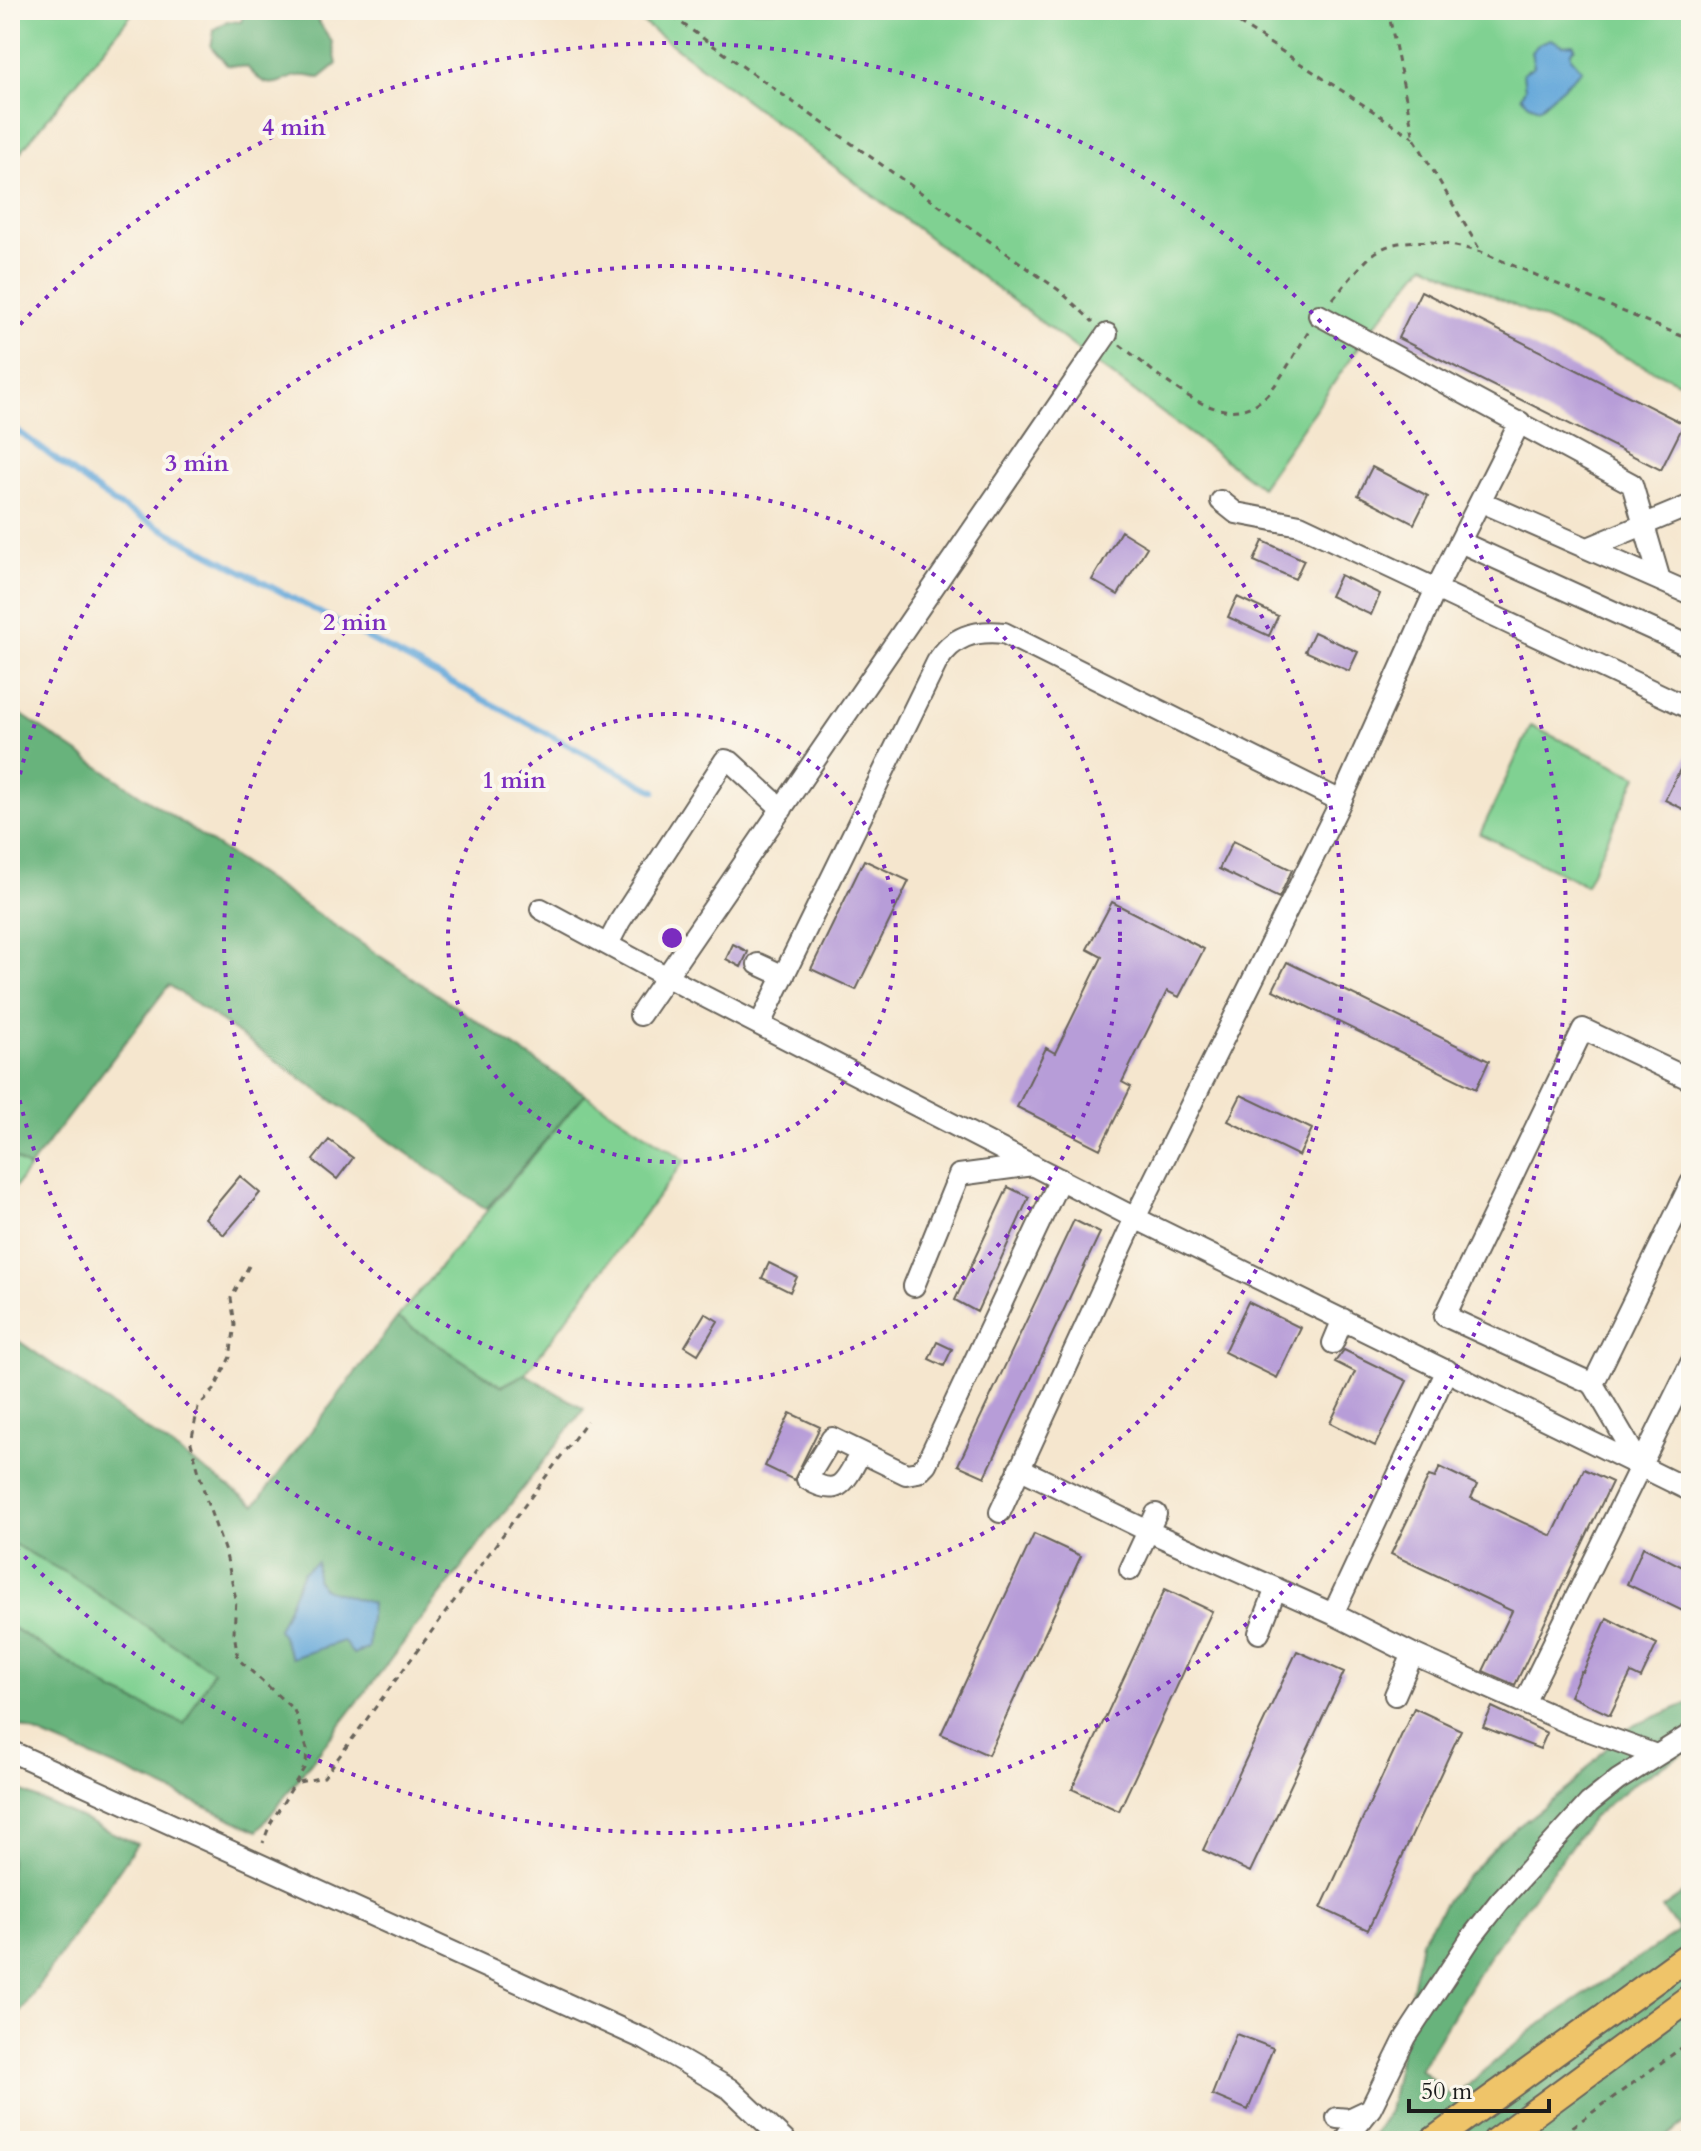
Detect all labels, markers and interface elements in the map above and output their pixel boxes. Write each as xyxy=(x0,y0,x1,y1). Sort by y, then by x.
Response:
text: 4 min xyxy=(262,111,327,144)
text: 3 min xyxy=(165,447,230,480)
text: 2 min xyxy=(323,606,388,639)
text: 1 min xyxy=(482,764,547,797)
centre of rings xyxy=(658,924,686,952)
scale bar xyxy=(1409,2063,1549,2113)
text: 50 m xyxy=(1421,2075,1473,2108)

